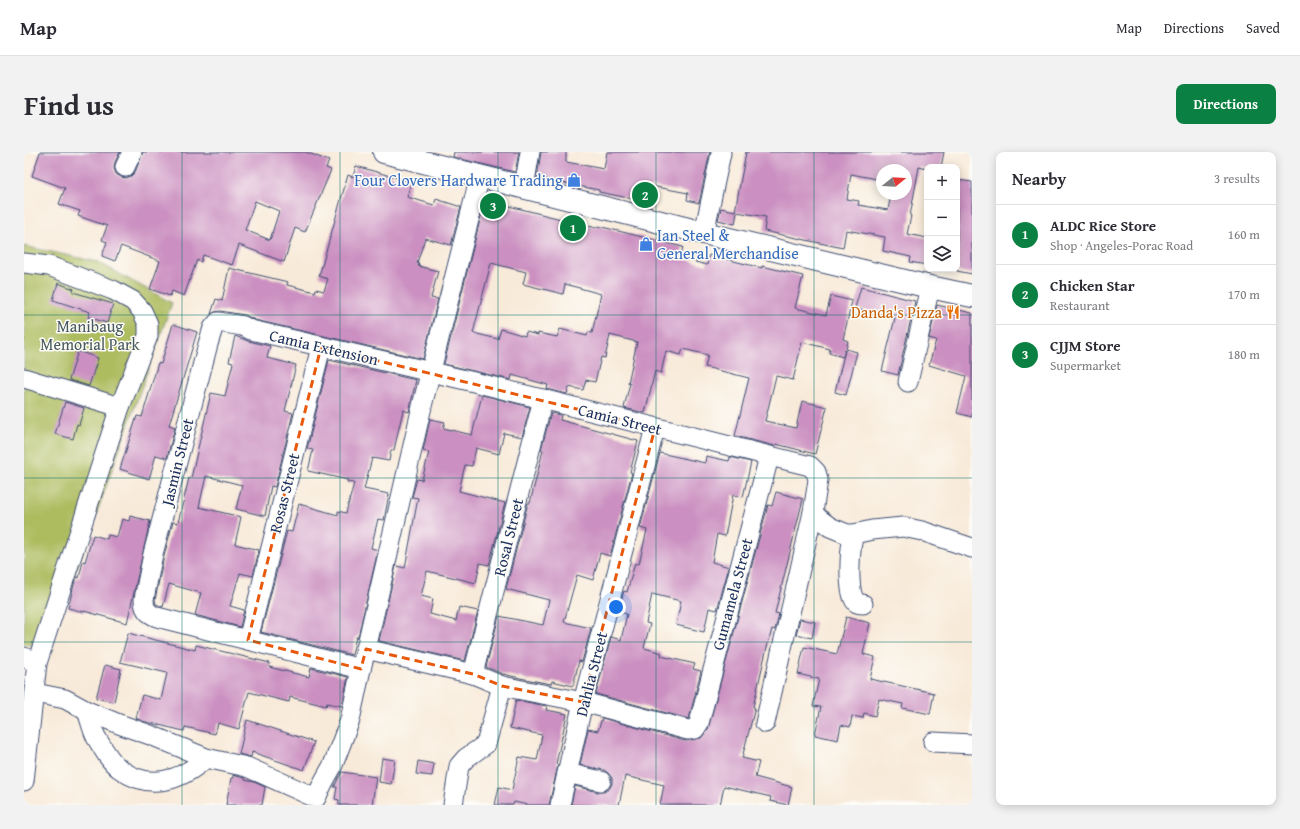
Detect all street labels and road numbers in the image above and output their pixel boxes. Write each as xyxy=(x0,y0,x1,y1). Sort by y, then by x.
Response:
street label: Camia Extension xyxy=(267,323,381,371)
street label: Camia Street xyxy=(576,397,665,441)
street label: Jasmin Street xyxy=(154,415,200,510)
street label: Rosas Street xyxy=(262,450,306,536)
street label: Rosal Street xyxy=(487,495,529,579)
street label: Gumamela Street xyxy=(705,535,759,653)
street label: Dahlia Street xyxy=(569,629,613,719)

